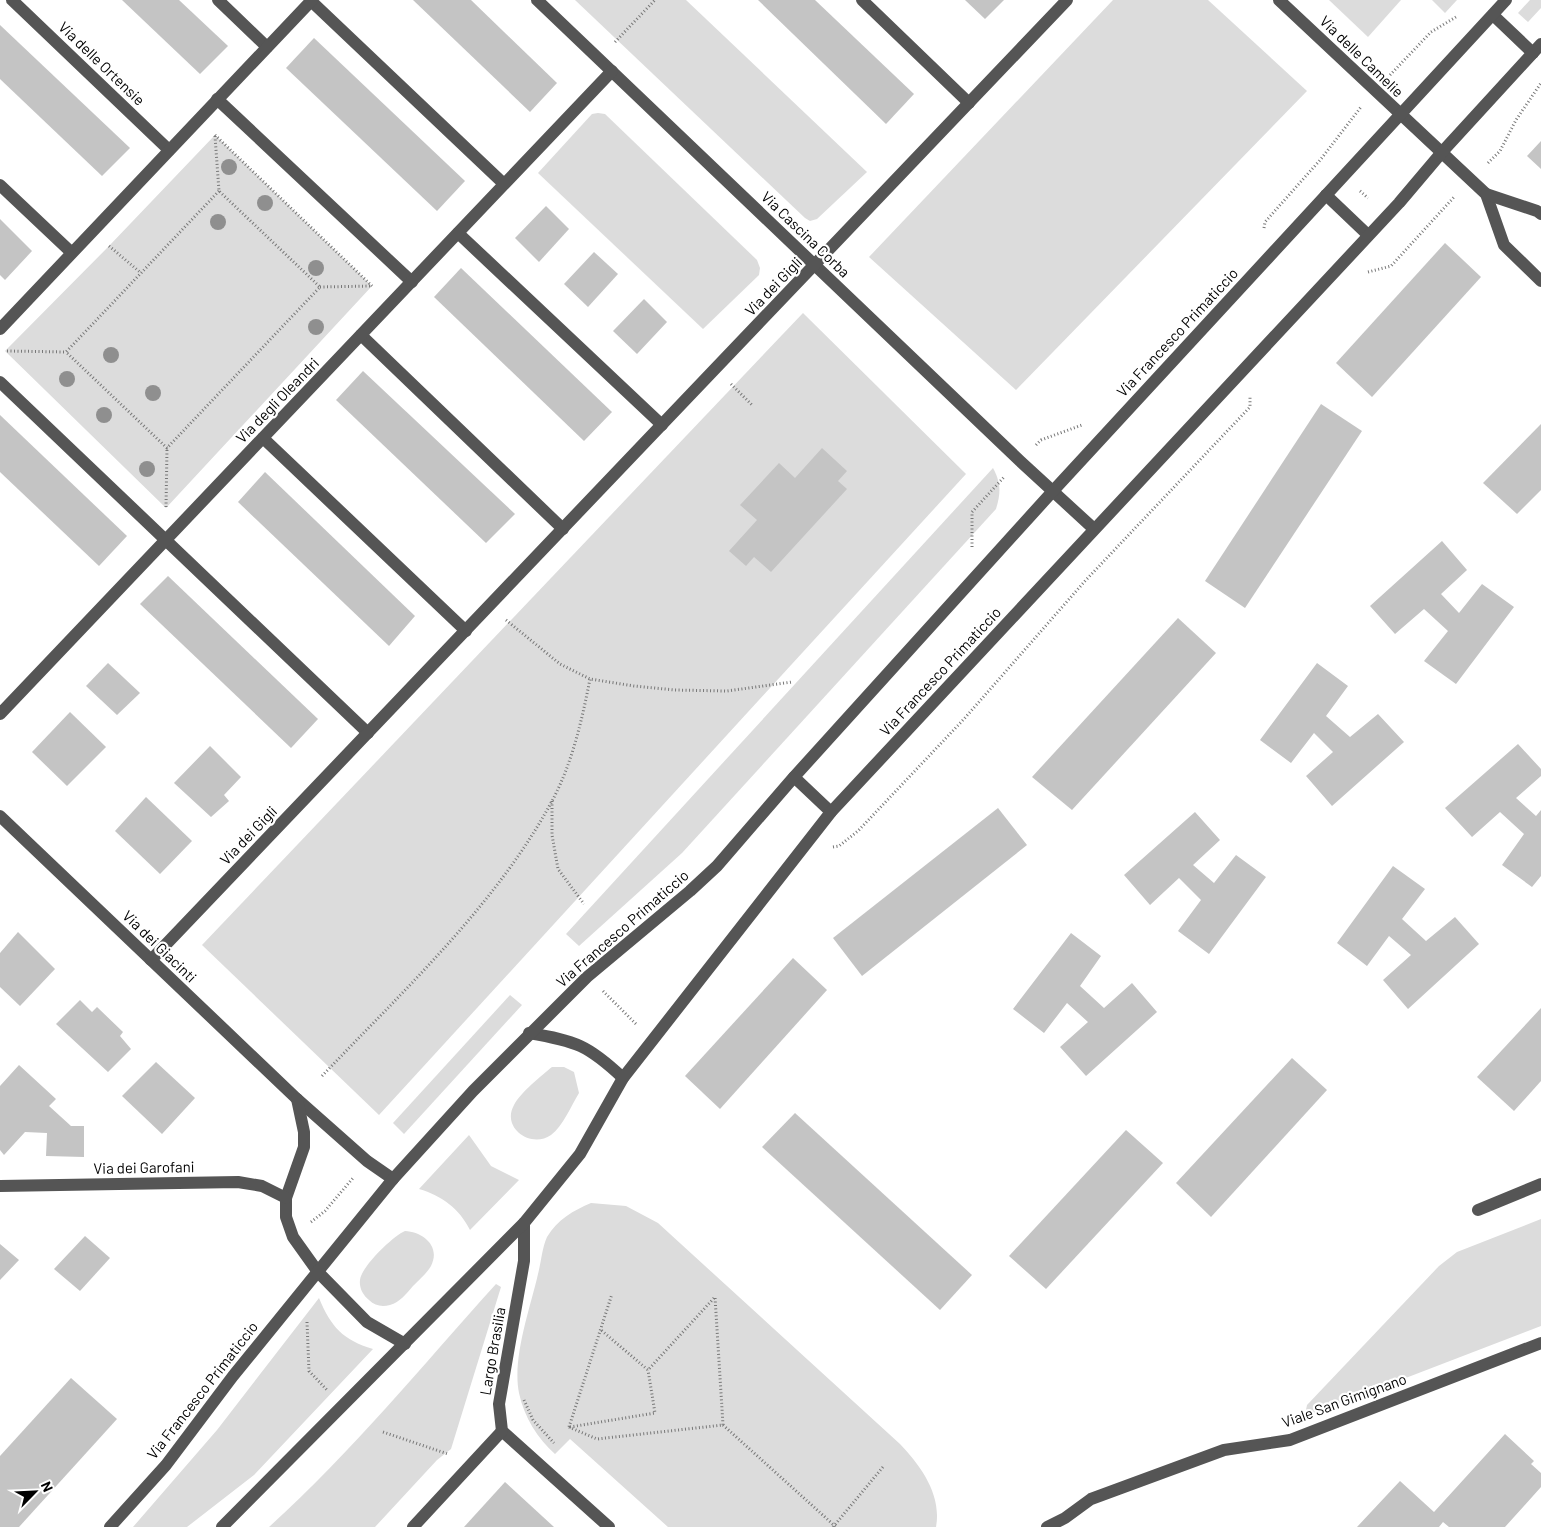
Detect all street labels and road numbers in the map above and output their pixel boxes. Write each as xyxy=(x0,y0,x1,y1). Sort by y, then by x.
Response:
street label: Via delle Camelie xyxy=(1316,11,1408,101)
street label: Via delle Ortensie xyxy=(55,17,149,109)
street label: Via Cascina Corba xyxy=(758,187,854,281)
street label: Via dei Gigli xyxy=(741,253,805,319)
street label: Via Francesco Primaticcio xyxy=(1113,264,1241,400)
street label: Via degli Oleandri xyxy=(232,354,322,446)
street label: Via Francesco Primaticcio xyxy=(876,603,1004,739)
street label: Via dei Gigli xyxy=(216,802,280,868)
street label: Via Francesco Primaticcio xyxy=(552,866,692,990)
street label: Via dei Giacinti xyxy=(119,906,201,986)
street label: Via dei Garofani xyxy=(93,1157,195,1177)
street label: Largo Brasilia xyxy=(475,1306,509,1396)
street label: Via Francesco Primaticcio xyxy=(143,1318,261,1462)
street label: Viale San Gimignano xyxy=(1279,1369,1409,1431)

